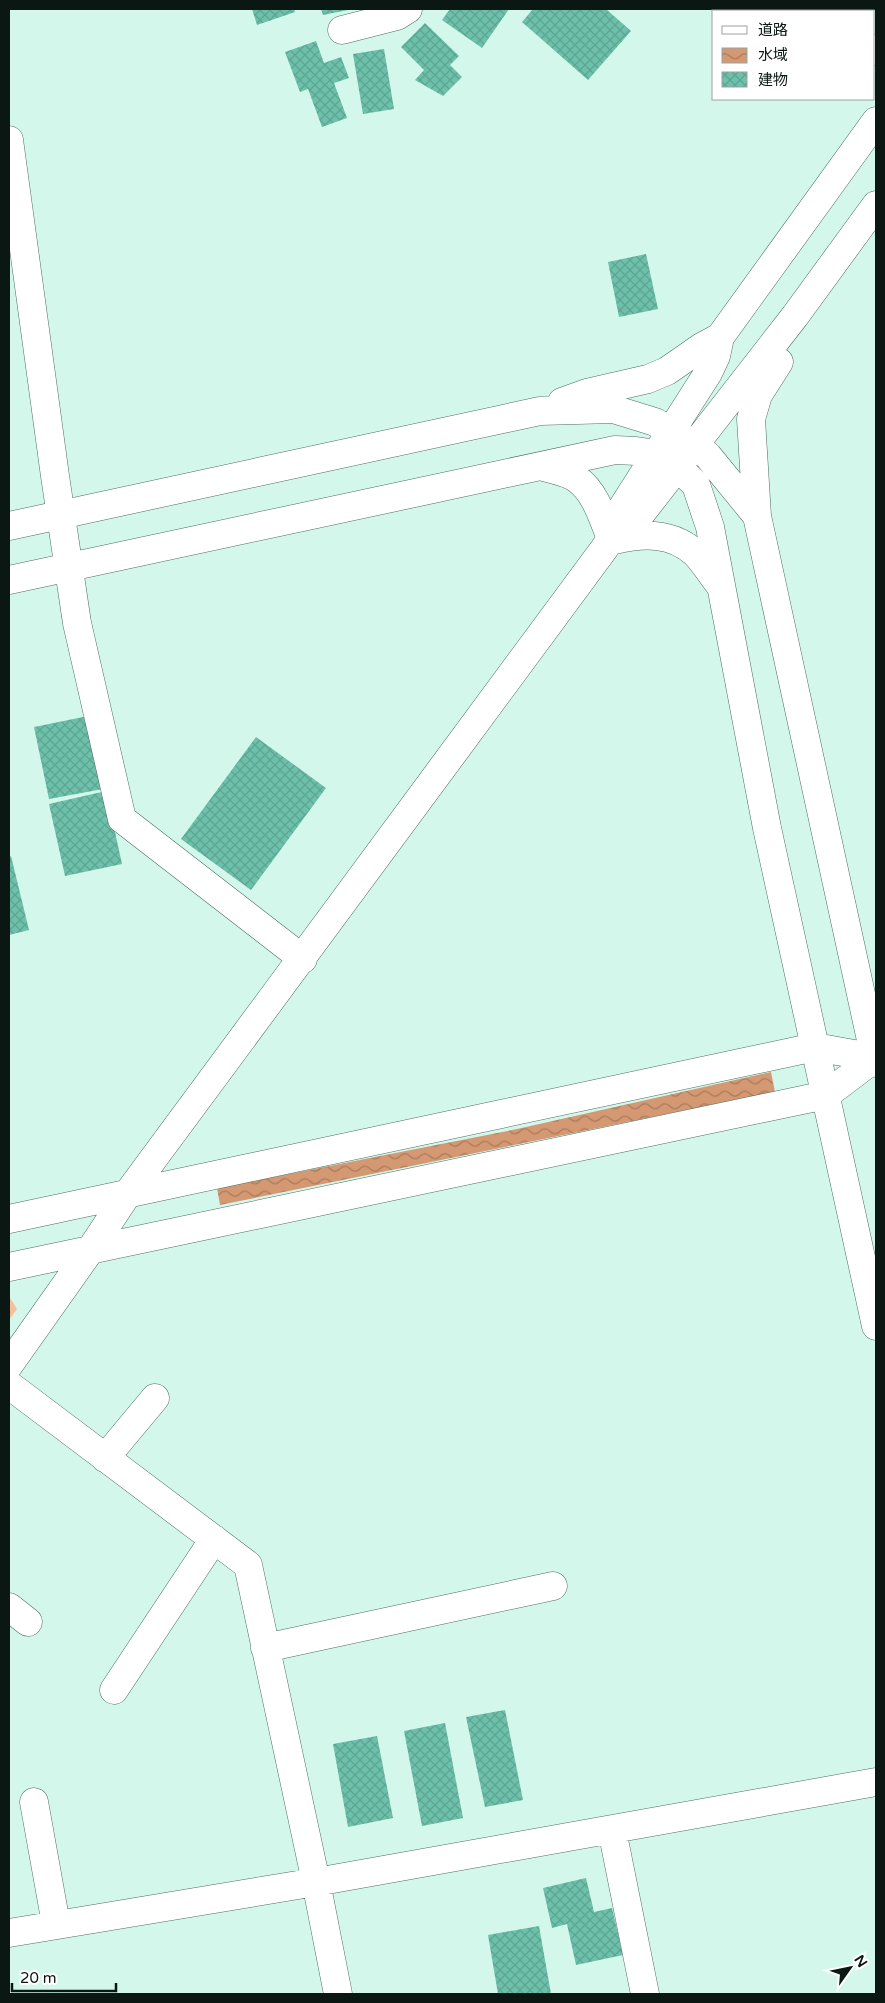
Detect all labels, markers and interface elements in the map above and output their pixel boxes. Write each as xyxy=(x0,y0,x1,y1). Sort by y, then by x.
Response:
legend xyxy=(712,10,875,100)
text: 道路 xyxy=(758,21,788,39)
text: 水域 xyxy=(758,46,788,64)
text: 建物 xyxy=(758,71,788,89)
north arrow xyxy=(825,1943,875,1993)
text: N xyxy=(850,1952,871,1971)
scale bar xyxy=(12,1960,116,1992)
text: 20 m xyxy=(20,1969,57,1987)

